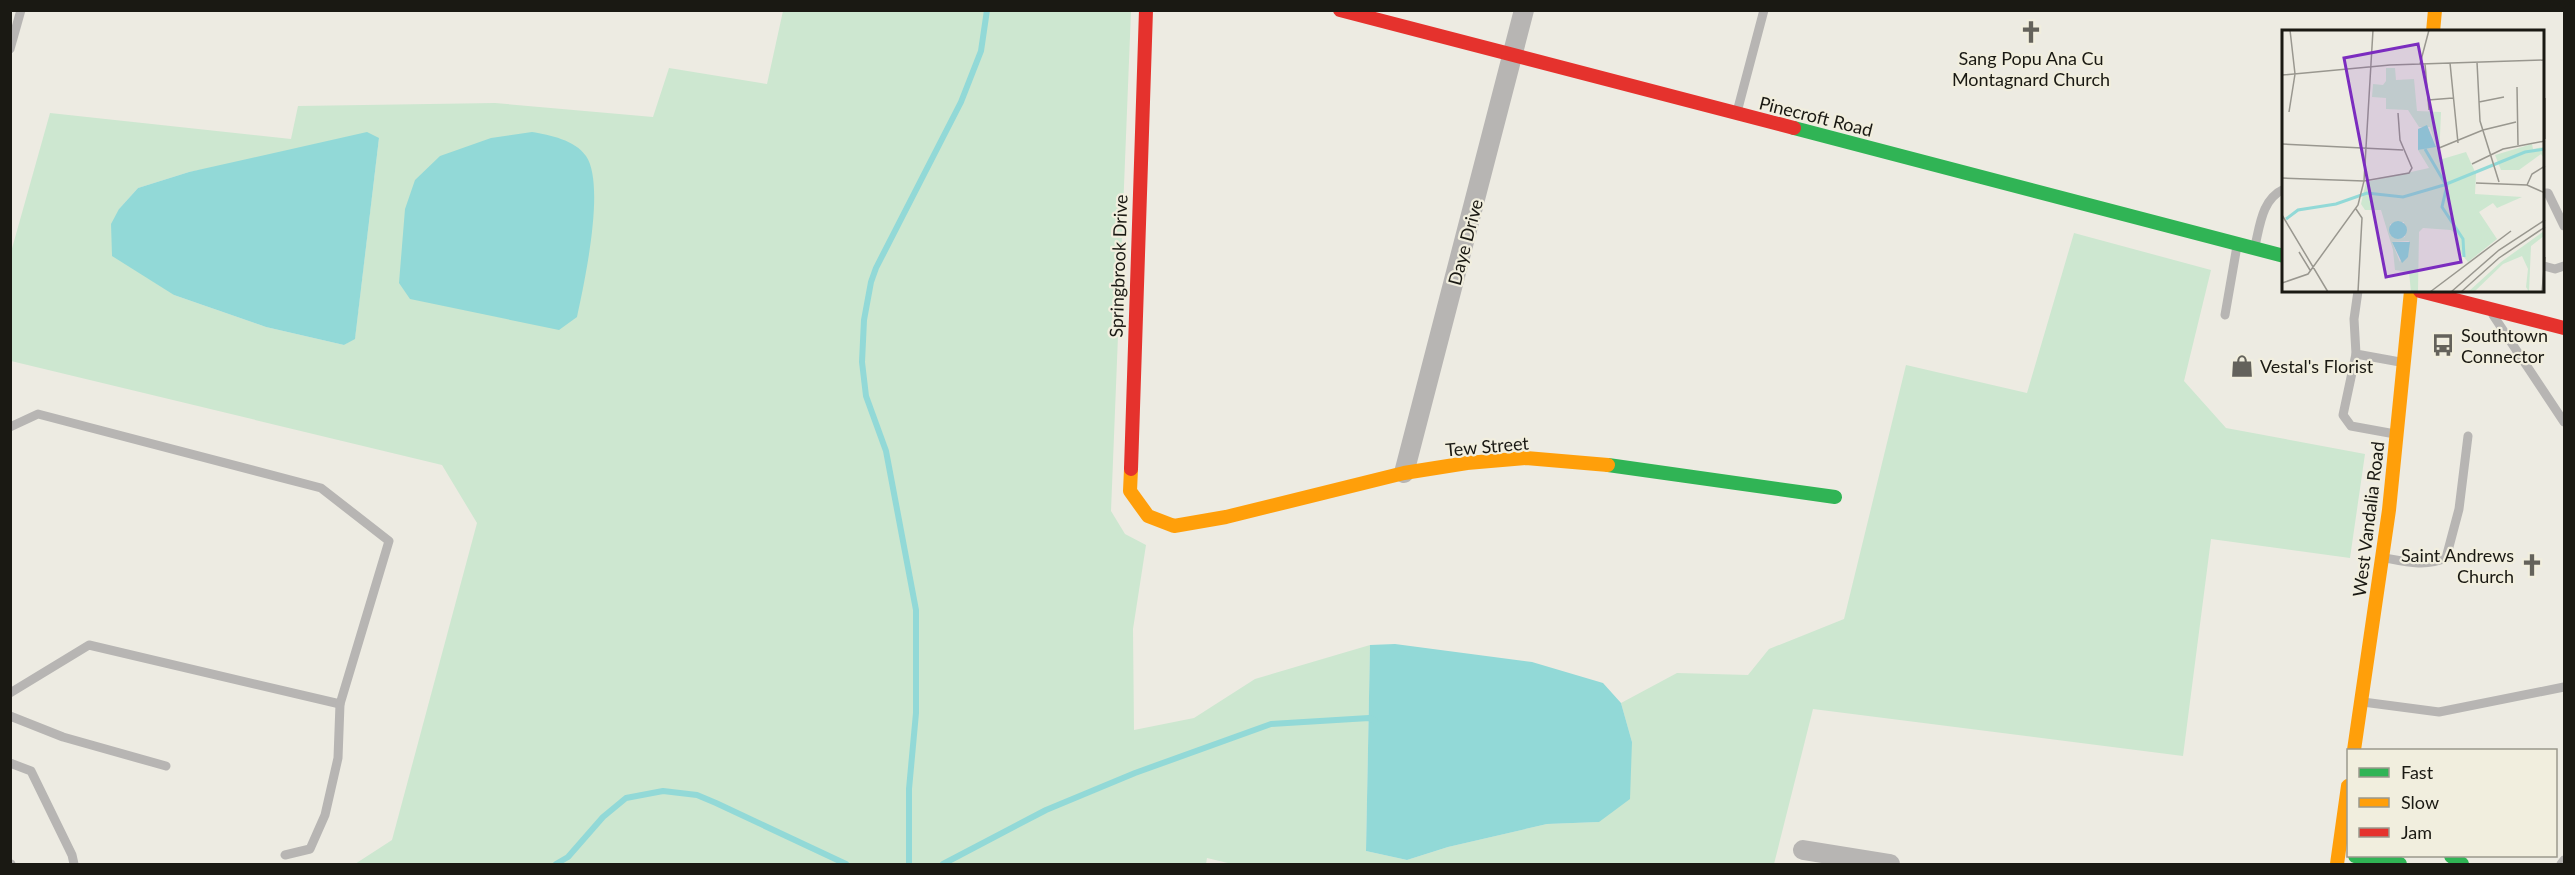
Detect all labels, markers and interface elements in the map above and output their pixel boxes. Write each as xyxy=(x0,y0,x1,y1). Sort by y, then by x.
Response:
church icon: Sang Popu Ana Cu Montagnard Church xyxy=(2018,19,2044,45)
inset map xyxy=(2282,30,2545,292)
place label: Sang Popu Ana Cu Montagnard Church xyxy=(1952,47,2110,90)
street label: Pinecroft Road xyxy=(1757,91,1875,141)
street label: Springbrook Drive xyxy=(1105,194,1131,338)
street label: Daye Drive xyxy=(1443,197,1487,287)
place label: Southtown Connector xyxy=(2461,324,2548,367)
bus stop icon: Southtown Connector xyxy=(2430,332,2456,358)
shop icon: Vestal's Florist xyxy=(2229,353,2255,379)
place label: Vestal's Florist xyxy=(2260,355,2374,377)
street label: Tew Street xyxy=(1444,431,1530,461)
street label: West Vandalia Road xyxy=(2348,440,2388,598)
place label: Saint Andrews Church xyxy=(2401,544,2514,587)
church icon: Saint Andrews Church xyxy=(2519,552,2545,578)
legend xyxy=(2347,749,2557,857)
text: Fast xyxy=(2401,761,2434,783)
text: Slow xyxy=(2401,791,2439,813)
text: Jam xyxy=(2401,821,2432,843)

